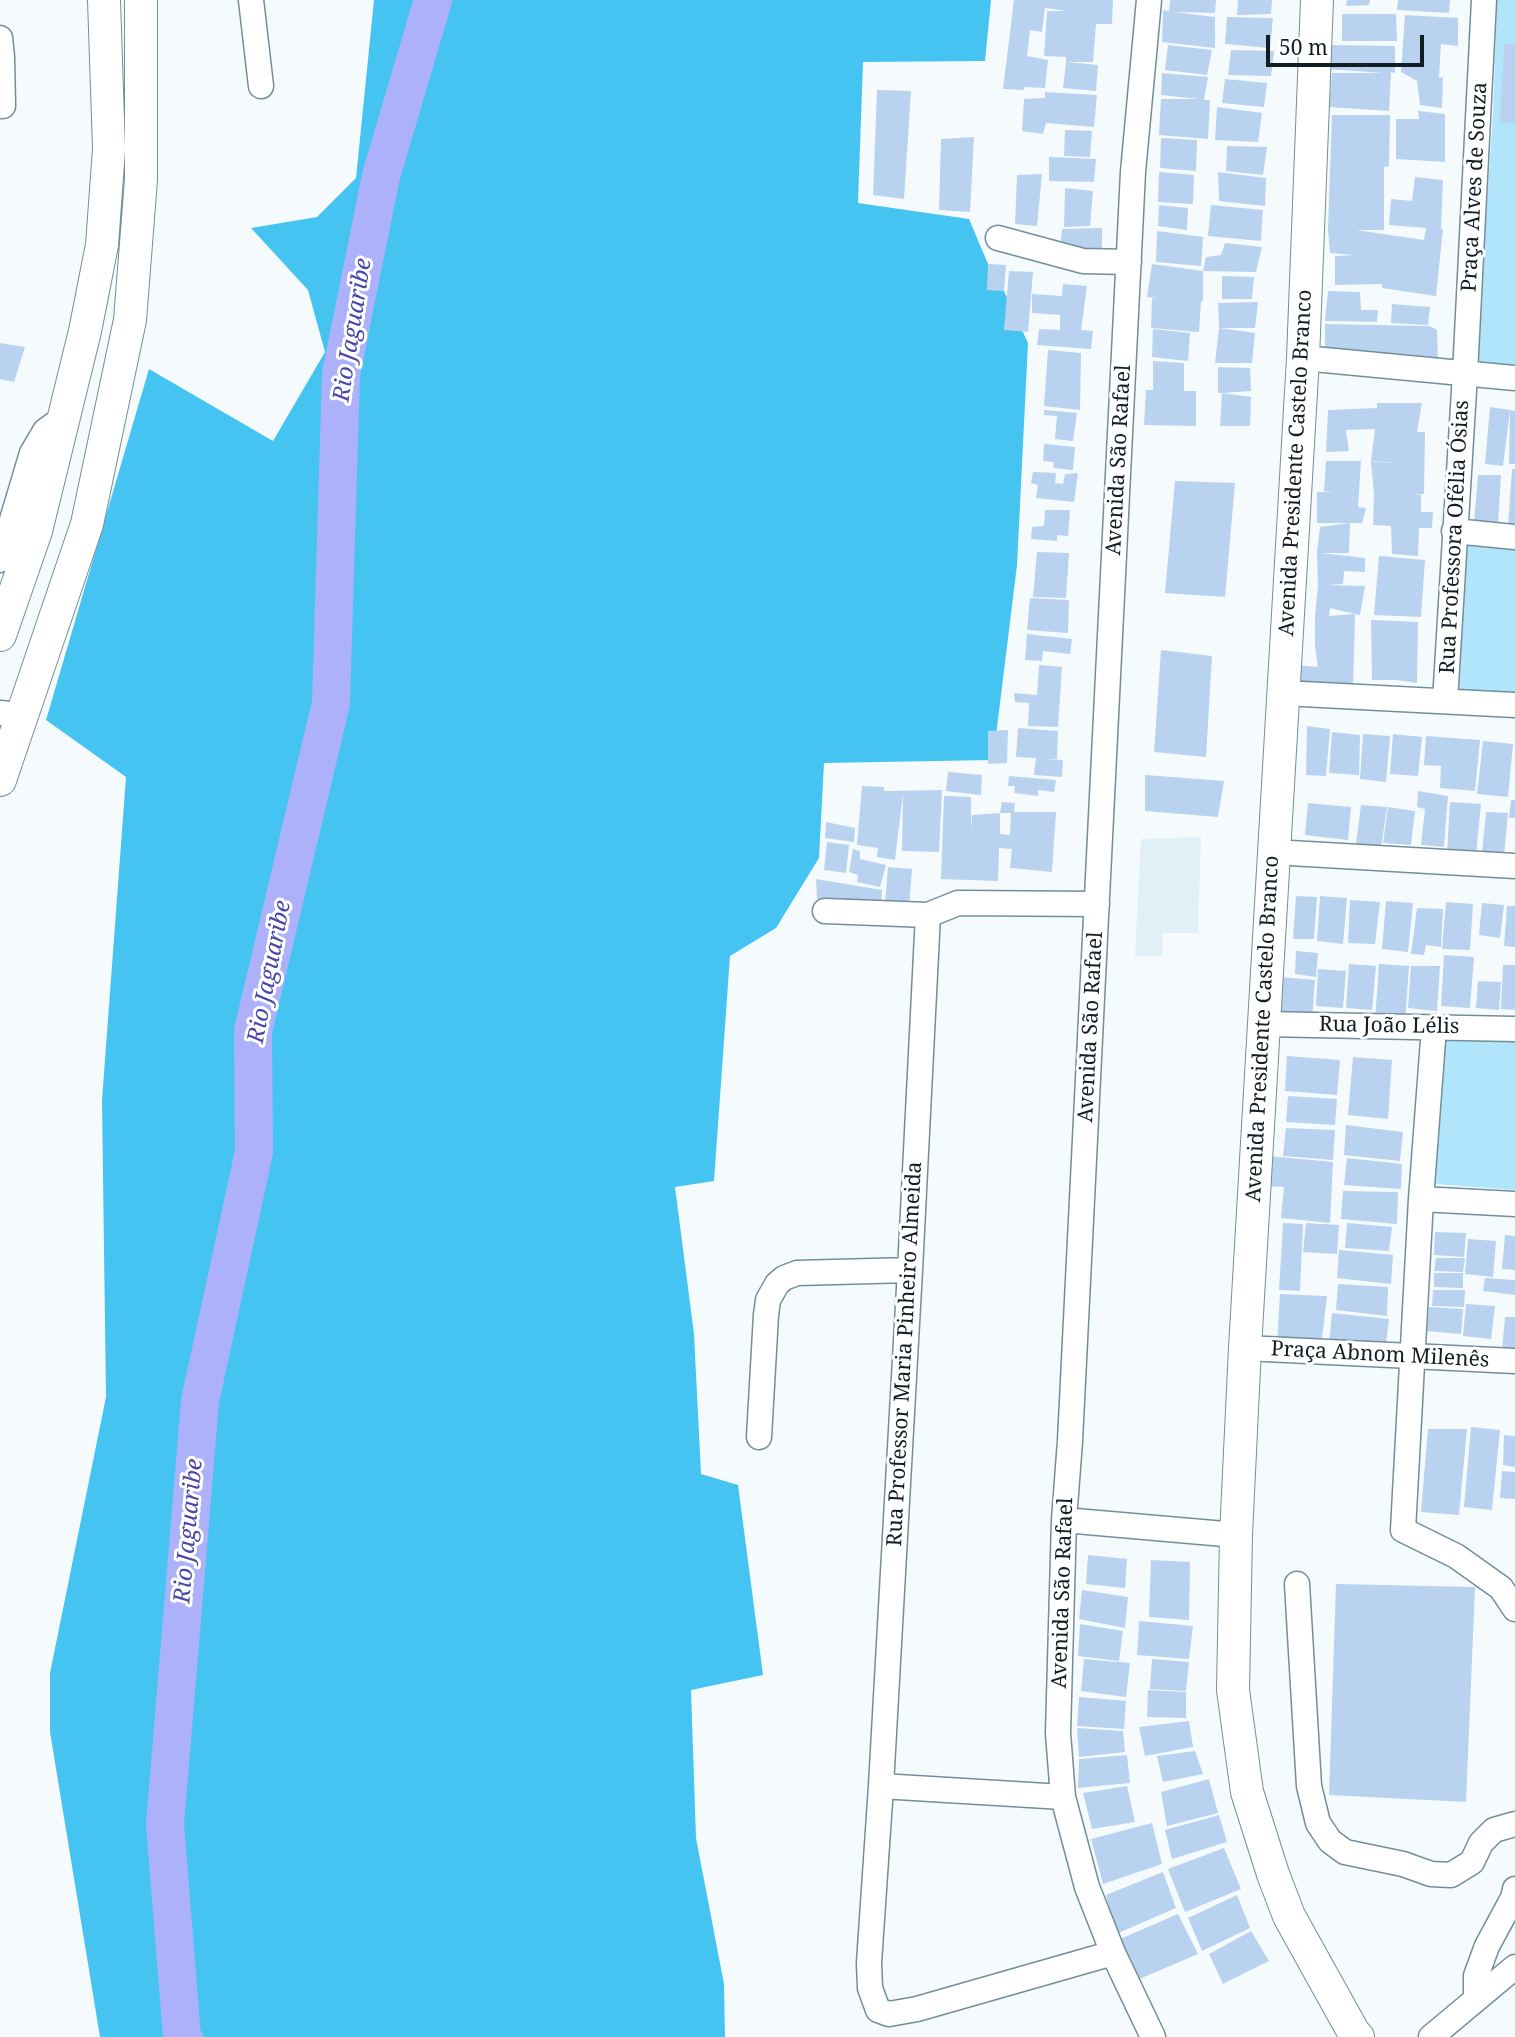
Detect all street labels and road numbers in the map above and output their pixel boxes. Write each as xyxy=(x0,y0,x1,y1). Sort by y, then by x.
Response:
street label: Praça Alves de Souza xyxy=(1457,81,1493,293)
street label: Avenida Presidente Castelo Branco xyxy=(1274,289,1318,637)
street label: Avenida São Rafael xyxy=(1101,364,1137,556)
street label: Rua Professora Ofélia Ósias xyxy=(1435,400,1475,674)
street label: Avenida Presidente Castelo Branco xyxy=(1241,855,1285,1203)
street label: Avenida São Rafael xyxy=(1073,931,1109,1123)
street label: Rua João Lélis xyxy=(1319,1012,1459,1040)
street label: Rua Professor Maria Pinheiro Almeida xyxy=(882,1161,928,1547)
street label: Praça Abnom Milenês xyxy=(1270,1337,1490,1373)
street label: Avenida São Rafael xyxy=(1047,1497,1079,1689)

